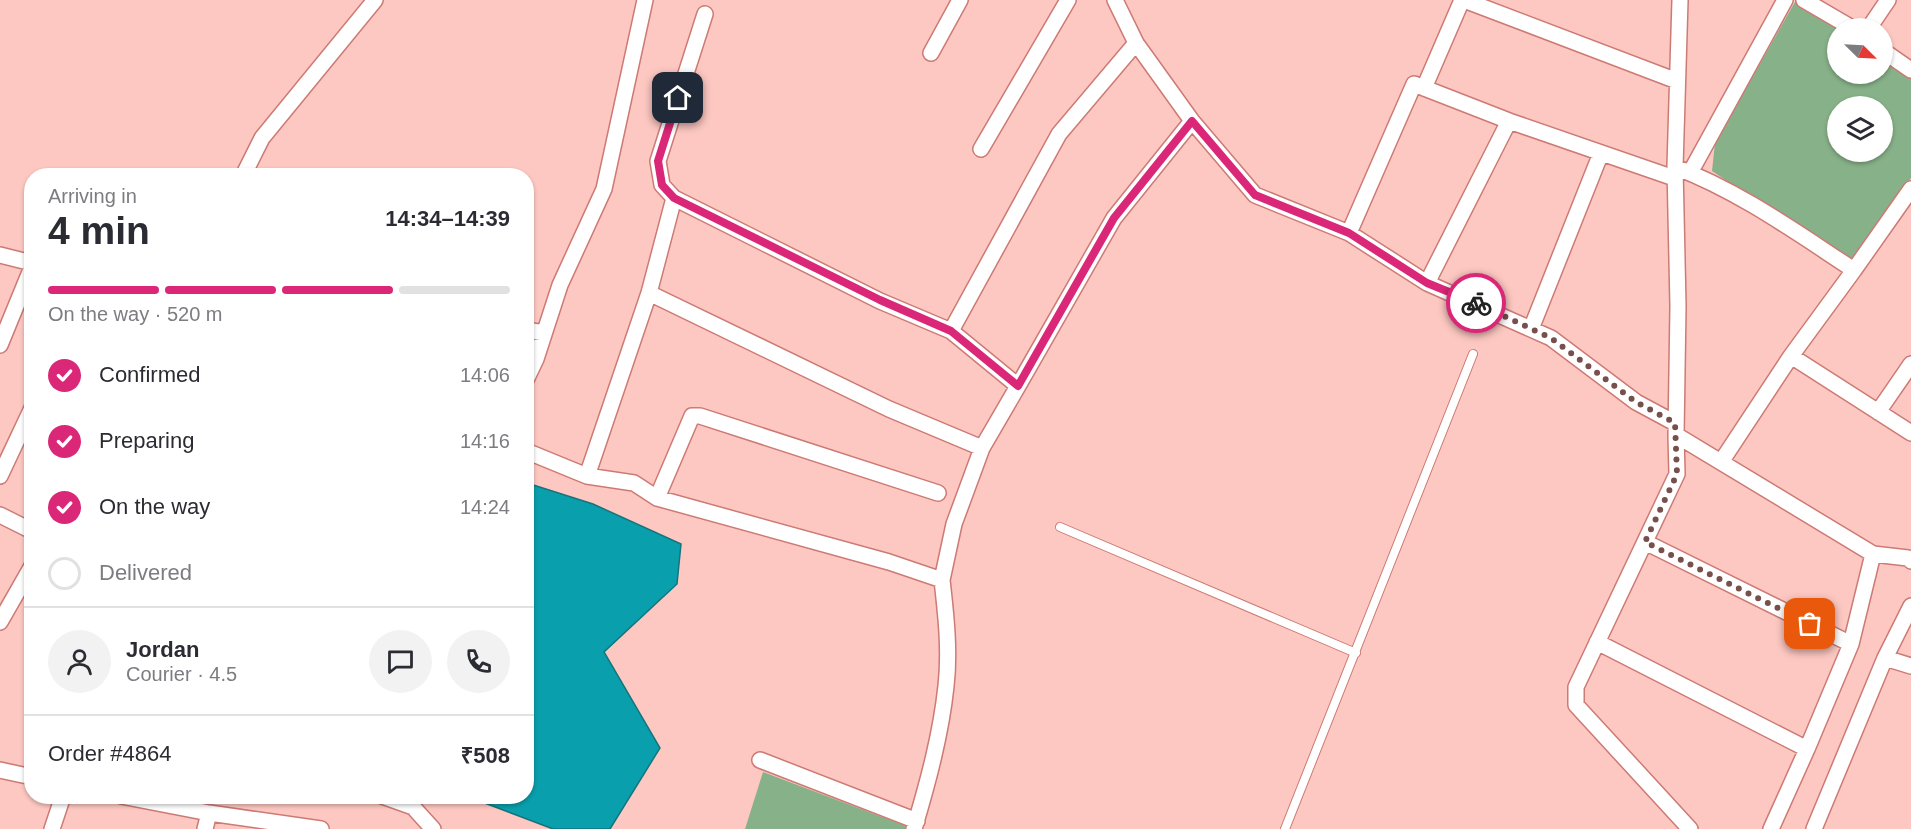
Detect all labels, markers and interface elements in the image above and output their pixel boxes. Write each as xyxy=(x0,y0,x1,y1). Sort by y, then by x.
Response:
north arrow xyxy=(1827,18,1893,84)
map controls xyxy=(1827,18,1893,162)
pin xyxy=(652,72,703,123)
icon: home xyxy=(661,81,694,114)
button: layers xyxy=(1827,96,1893,162)
text: Arriving in xyxy=(48,185,137,207)
text: 14:34–14:39 xyxy=(385,206,510,231)
text: 4 min xyxy=(48,209,150,252)
courier xyxy=(1446,273,1506,333)
icon: bike xyxy=(1460,287,1493,320)
text: On the way · 520 m xyxy=(48,303,223,325)
icon: check xyxy=(48,359,81,392)
text: Confirmed xyxy=(99,362,200,387)
text: 14:06 xyxy=(460,364,510,386)
icon: check xyxy=(48,425,81,458)
text: Preparing xyxy=(99,428,194,453)
text: 14:16 xyxy=(460,430,510,452)
icon: check xyxy=(48,491,81,524)
text: On the way xyxy=(99,494,210,519)
text: 14:24 xyxy=(460,496,510,518)
text: Delivered xyxy=(99,560,192,585)
pin xyxy=(1784,598,1835,649)
icon: bag xyxy=(1793,607,1826,640)
button: person xyxy=(48,630,111,693)
button: chat xyxy=(369,630,432,693)
button: phone xyxy=(447,630,510,693)
text: Jordan xyxy=(126,637,199,662)
text: Courier · 4.5 xyxy=(126,663,237,685)
text: Order #4864 xyxy=(48,741,172,766)
text: ₹508 xyxy=(461,743,510,768)

